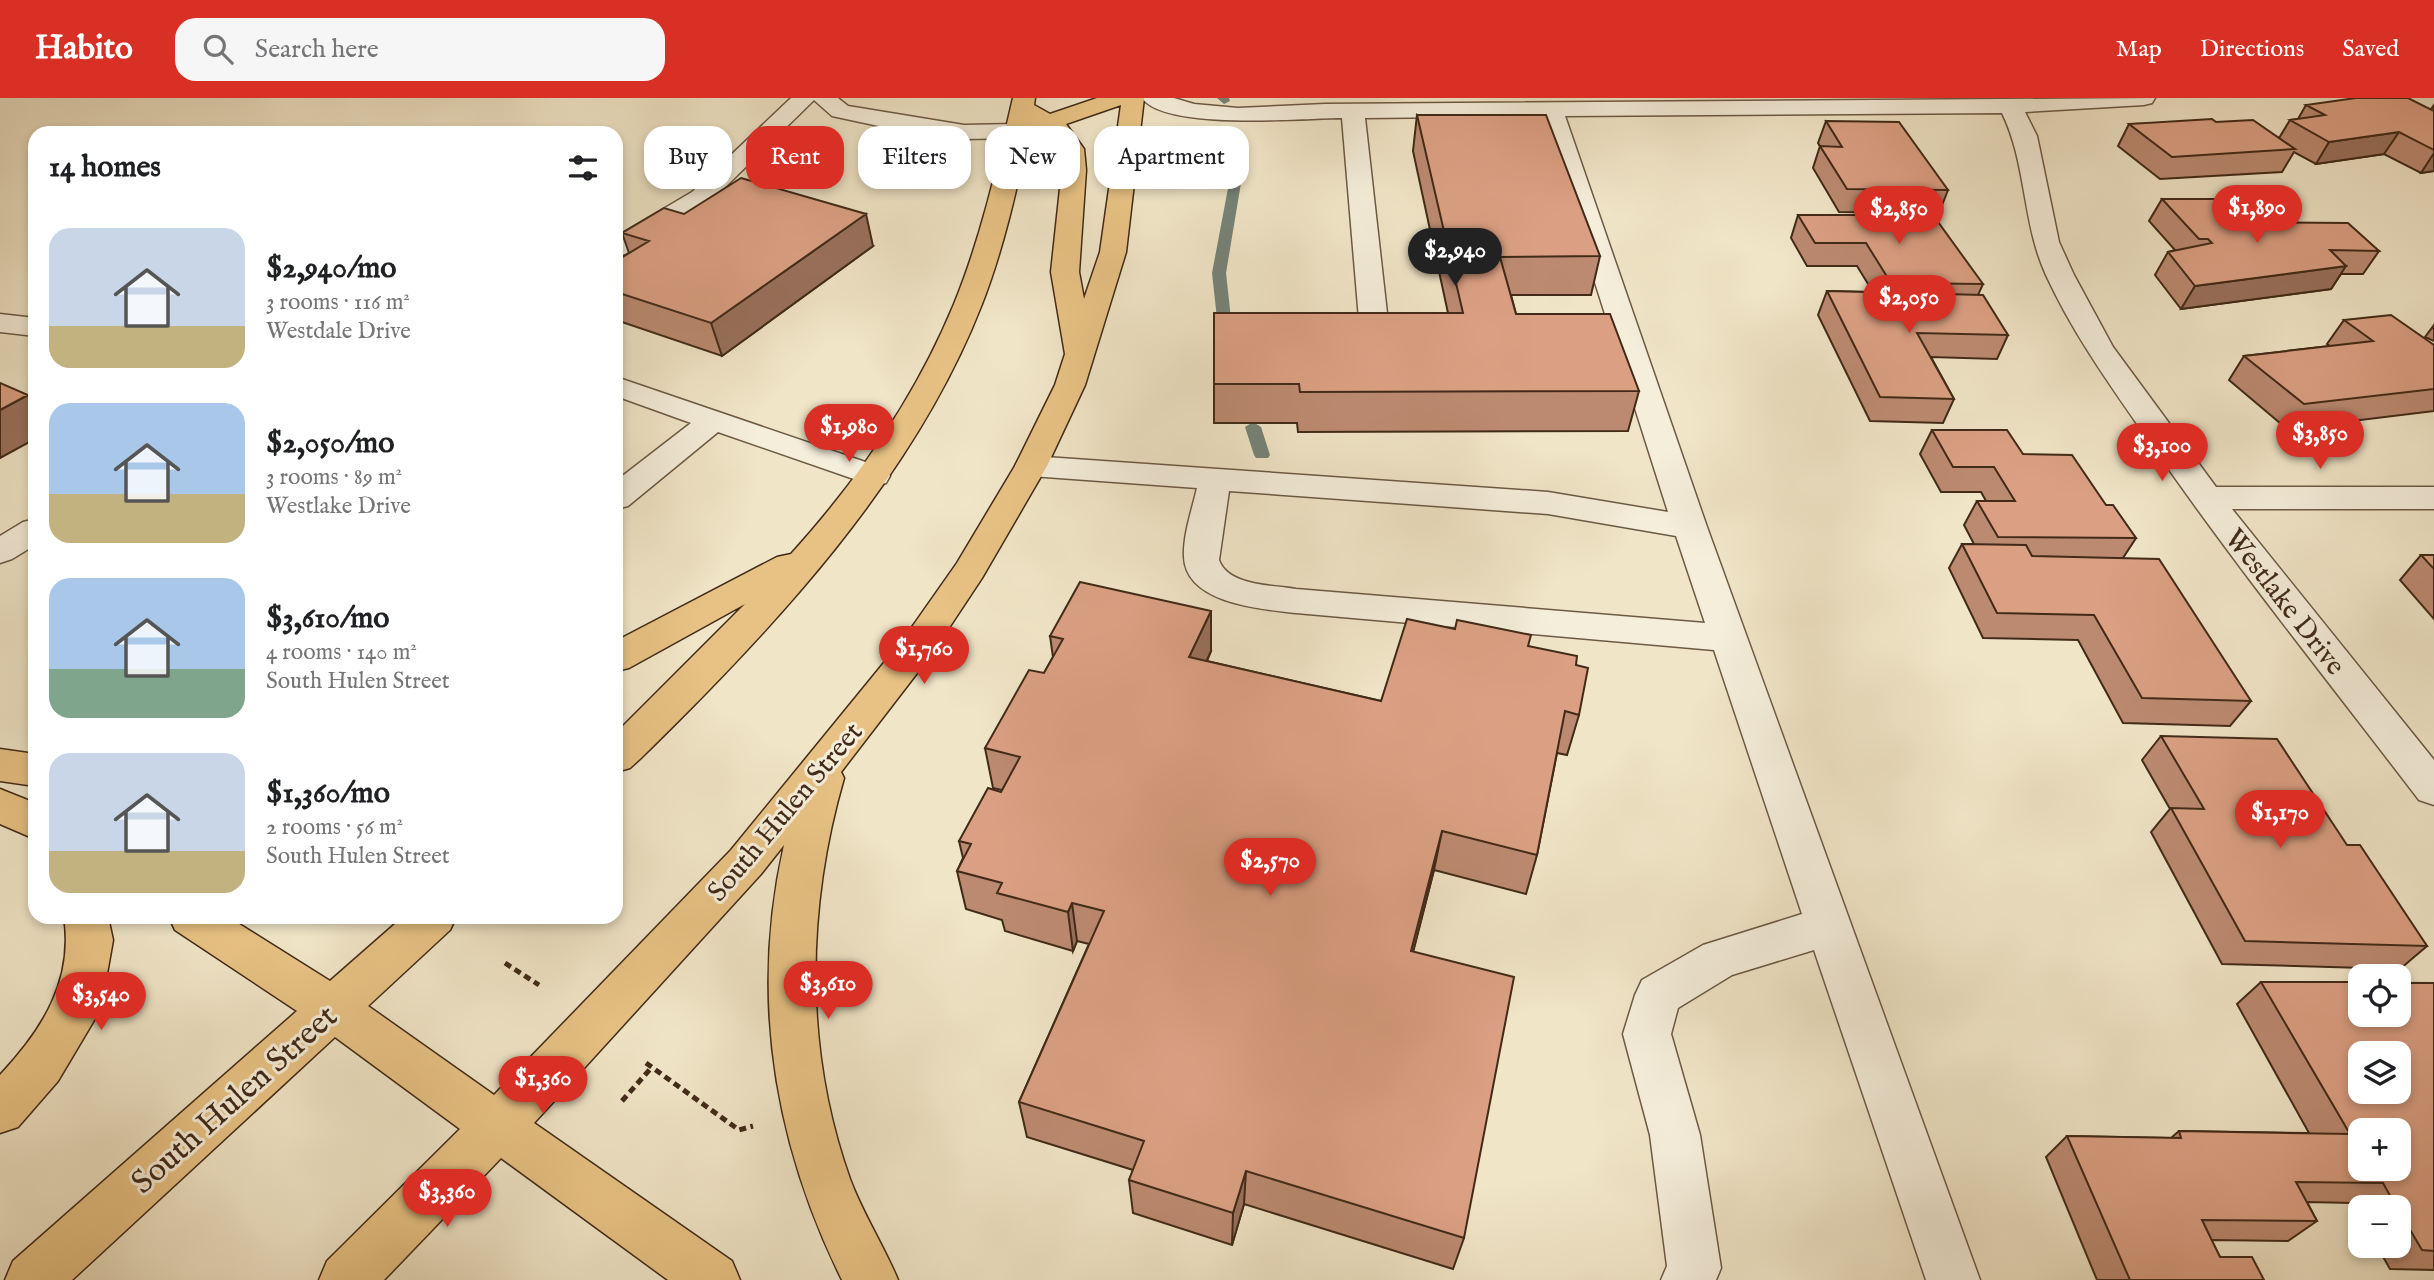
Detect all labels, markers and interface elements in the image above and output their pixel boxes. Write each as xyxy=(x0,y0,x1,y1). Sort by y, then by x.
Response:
search box xyxy=(175,18,665,81)
text: Habito xyxy=(35,28,133,70)
icon: search xyxy=(199,30,237,68)
text: Search here xyxy=(255,33,379,66)
text: Map xyxy=(2116,34,2162,65)
text: Directions xyxy=(2200,34,2304,65)
text: Saved xyxy=(2342,34,2399,65)
chip: Buy xyxy=(644,126,732,189)
chip: Rent xyxy=(746,126,844,189)
chip: Filters xyxy=(858,126,971,189)
chip: New xyxy=(985,126,1080,189)
chip: Apartment xyxy=(1094,126,1249,189)
text: 14 homes xyxy=(49,149,161,187)
icon: filters xyxy=(564,149,602,187)
pin: $2,850 xyxy=(1842,186,1956,246)
pin: $1,890 xyxy=(2200,186,2314,245)
text: $1,890 xyxy=(2228,193,2286,222)
text: $2,850 xyxy=(1870,194,1928,223)
pin: $2,940 xyxy=(1398,228,1512,288)
text: $2,940 xyxy=(1424,236,1486,265)
text: $2,940/mo xyxy=(266,250,396,288)
icon: home xyxy=(105,256,189,340)
pin: $2,050 xyxy=(1852,275,1966,335)
text: $2,050 xyxy=(1879,283,1939,312)
text: 3 rooms · 116 m² xyxy=(266,288,410,317)
text: Westdale Drive xyxy=(266,317,411,346)
pin: $1,980 xyxy=(792,404,906,464)
text: $1,980 xyxy=(820,412,878,441)
pin: $3,850 xyxy=(2263,412,2377,471)
text: $3,850 xyxy=(2292,419,2348,448)
pin: $3,100 xyxy=(2105,424,2219,483)
text: $2,050/mo xyxy=(266,425,394,463)
icon: home xyxy=(105,431,189,515)
text: $3,100 xyxy=(2133,431,2191,460)
text: 3 rooms · 89 m² xyxy=(266,463,402,492)
text: Westlake Drive xyxy=(266,492,411,521)
street label: Westlake Drive xyxy=(2216,522,2352,683)
text: $3,610/mo xyxy=(266,600,390,638)
icon: home xyxy=(105,606,189,690)
pin: $1,760 xyxy=(867,626,981,686)
text: $1,760 xyxy=(895,634,953,663)
text: 4 rooms · 140 m² xyxy=(266,638,417,667)
text: South Hulen Street xyxy=(266,667,450,696)
street label: South Hulen Street xyxy=(701,715,871,910)
text: $1,360/mo xyxy=(266,775,390,813)
icon: home xyxy=(105,781,189,865)
pin: $1,170 xyxy=(2223,790,2337,850)
text: $1,170 xyxy=(2251,798,2309,827)
text: 2 rooms · 56 m² xyxy=(266,813,403,842)
pin: $2,570 xyxy=(1213,838,1327,898)
text: South Hulen Street xyxy=(266,842,450,871)
text: $2,570 xyxy=(1240,846,1300,875)
pin: $3,610 xyxy=(771,962,885,1021)
map controls xyxy=(2348,964,2411,1258)
button: locate xyxy=(2348,964,2411,1027)
text: $3,610 xyxy=(800,969,856,998)
pin: $3,540 xyxy=(44,972,158,1032)
text: $3,540 xyxy=(72,980,130,1009)
street label: South Hulen Street xyxy=(123,996,347,1204)
button: layers xyxy=(2348,1041,2411,1104)
pin: $1,360 xyxy=(486,1056,600,1116)
text: $1,360 xyxy=(514,1064,572,1093)
button: + xyxy=(2348,1118,2411,1181)
pin: $3,360 xyxy=(390,1170,504,1229)
text: $3,360 xyxy=(418,1177,476,1206)
button: − xyxy=(2348,1195,2411,1258)

